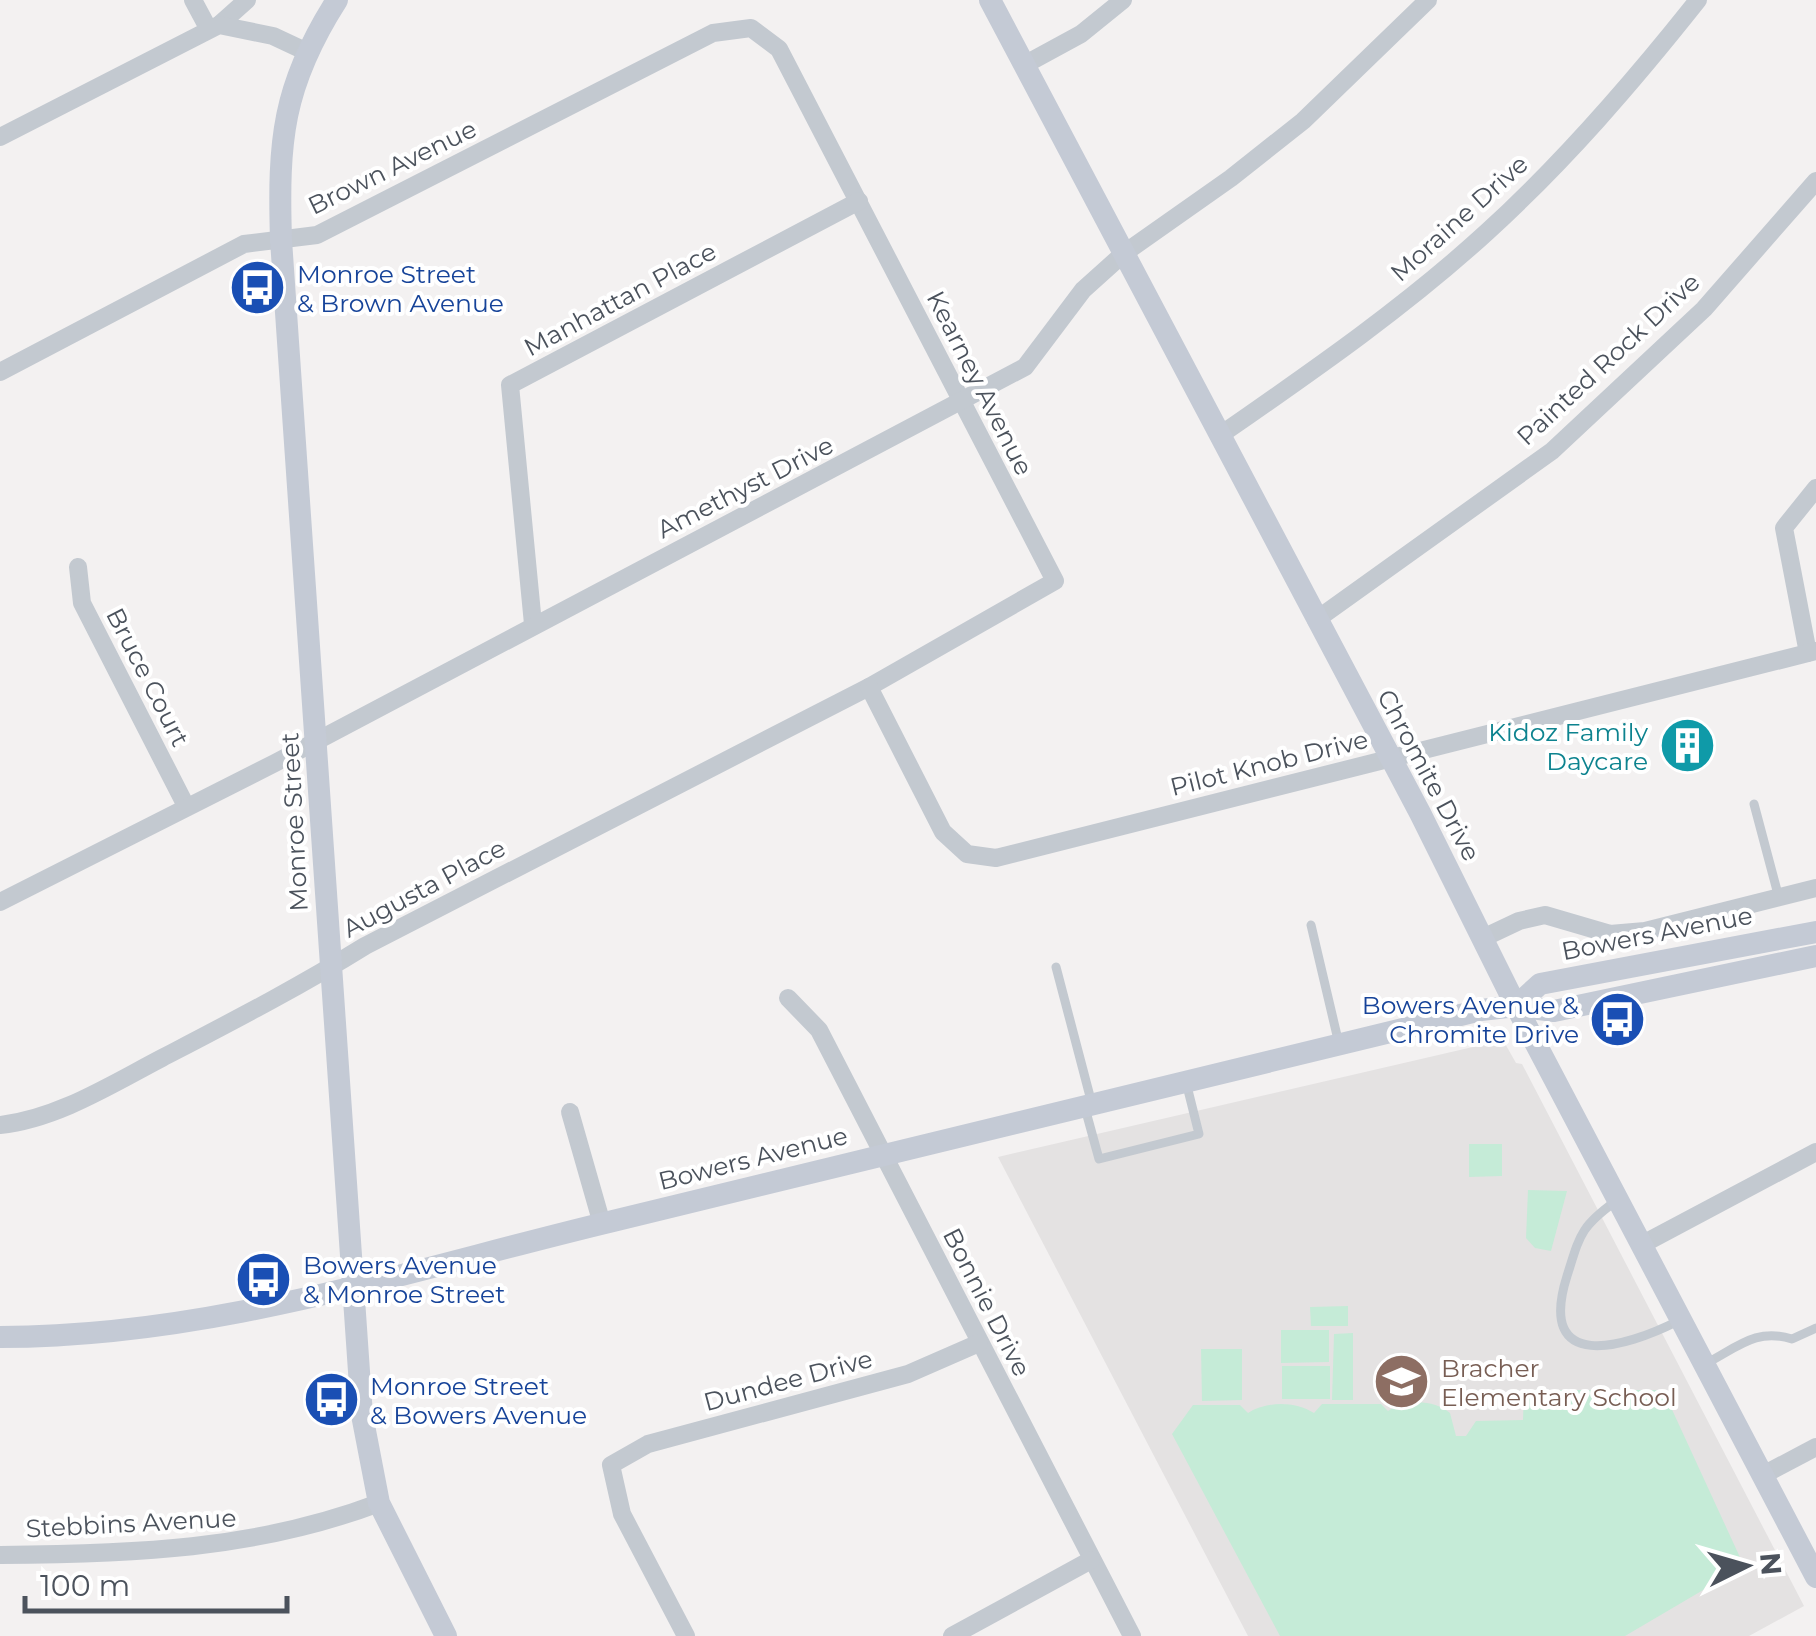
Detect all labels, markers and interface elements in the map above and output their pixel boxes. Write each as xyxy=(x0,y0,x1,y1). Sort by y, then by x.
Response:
street label: Brown Avenue xyxy=(303,113,481,221)
street label: Moraine Drive xyxy=(1384,149,1534,287)
street label: Manhattan Place xyxy=(519,236,721,362)
bus stop icon: Monroe Street & Brown Avenue xyxy=(228,258,288,318)
place label: Monroe Street & Brown Avenue xyxy=(297,259,504,318)
street label: Painted Rock Drive xyxy=(1510,267,1706,451)
street label: Kearney Avenue xyxy=(921,286,1039,480)
street label: Amethyst Drive xyxy=(652,430,838,544)
street label: Bruce Court xyxy=(100,603,196,751)
street label: Chromite Drive xyxy=(1371,684,1487,866)
building icon: Kidoz Family Daycare xyxy=(1657,716,1717,776)
place label: Kidoz Family Daycare xyxy=(1488,717,1648,776)
street label: Pilot Knob Drive xyxy=(1167,724,1371,802)
street label: Monroe Street xyxy=(274,732,314,912)
street label: Augusta Place xyxy=(338,833,510,943)
street label: Bowers Avenue xyxy=(1559,900,1755,966)
bus stop icon: Bowers Avenue & Chromite Drive xyxy=(1588,989,1648,1049)
place label: Bowers Avenue & Chromite Drive xyxy=(1362,990,1579,1049)
street label: Bowers Avenue xyxy=(655,1120,851,1196)
street label: Bonnie Drive xyxy=(937,1223,1037,1381)
bus stop icon: Bowers Avenue & Monroe Street xyxy=(234,1249,294,1309)
place label: Bowers Avenue & Monroe Street xyxy=(303,1250,505,1309)
street label: Dundee Drive xyxy=(700,1343,876,1417)
school or university icon: Bracher Elementary School xyxy=(1372,1352,1432,1412)
place label: Bracher Elementary School xyxy=(1441,1353,1677,1412)
bus stop icon: Monroe Street & Bowers Avenue xyxy=(301,1370,361,1430)
place label: Monroe Street & Bowers Avenue xyxy=(370,1371,587,1430)
street label: Stebbins Avenue xyxy=(25,1503,237,1543)
north arrow xyxy=(1696,1516,1796,1616)
scale bar xyxy=(25,1551,288,1613)
text: N xyxy=(1753,1551,1789,1577)
text: 100 m xyxy=(40,1567,130,1604)

